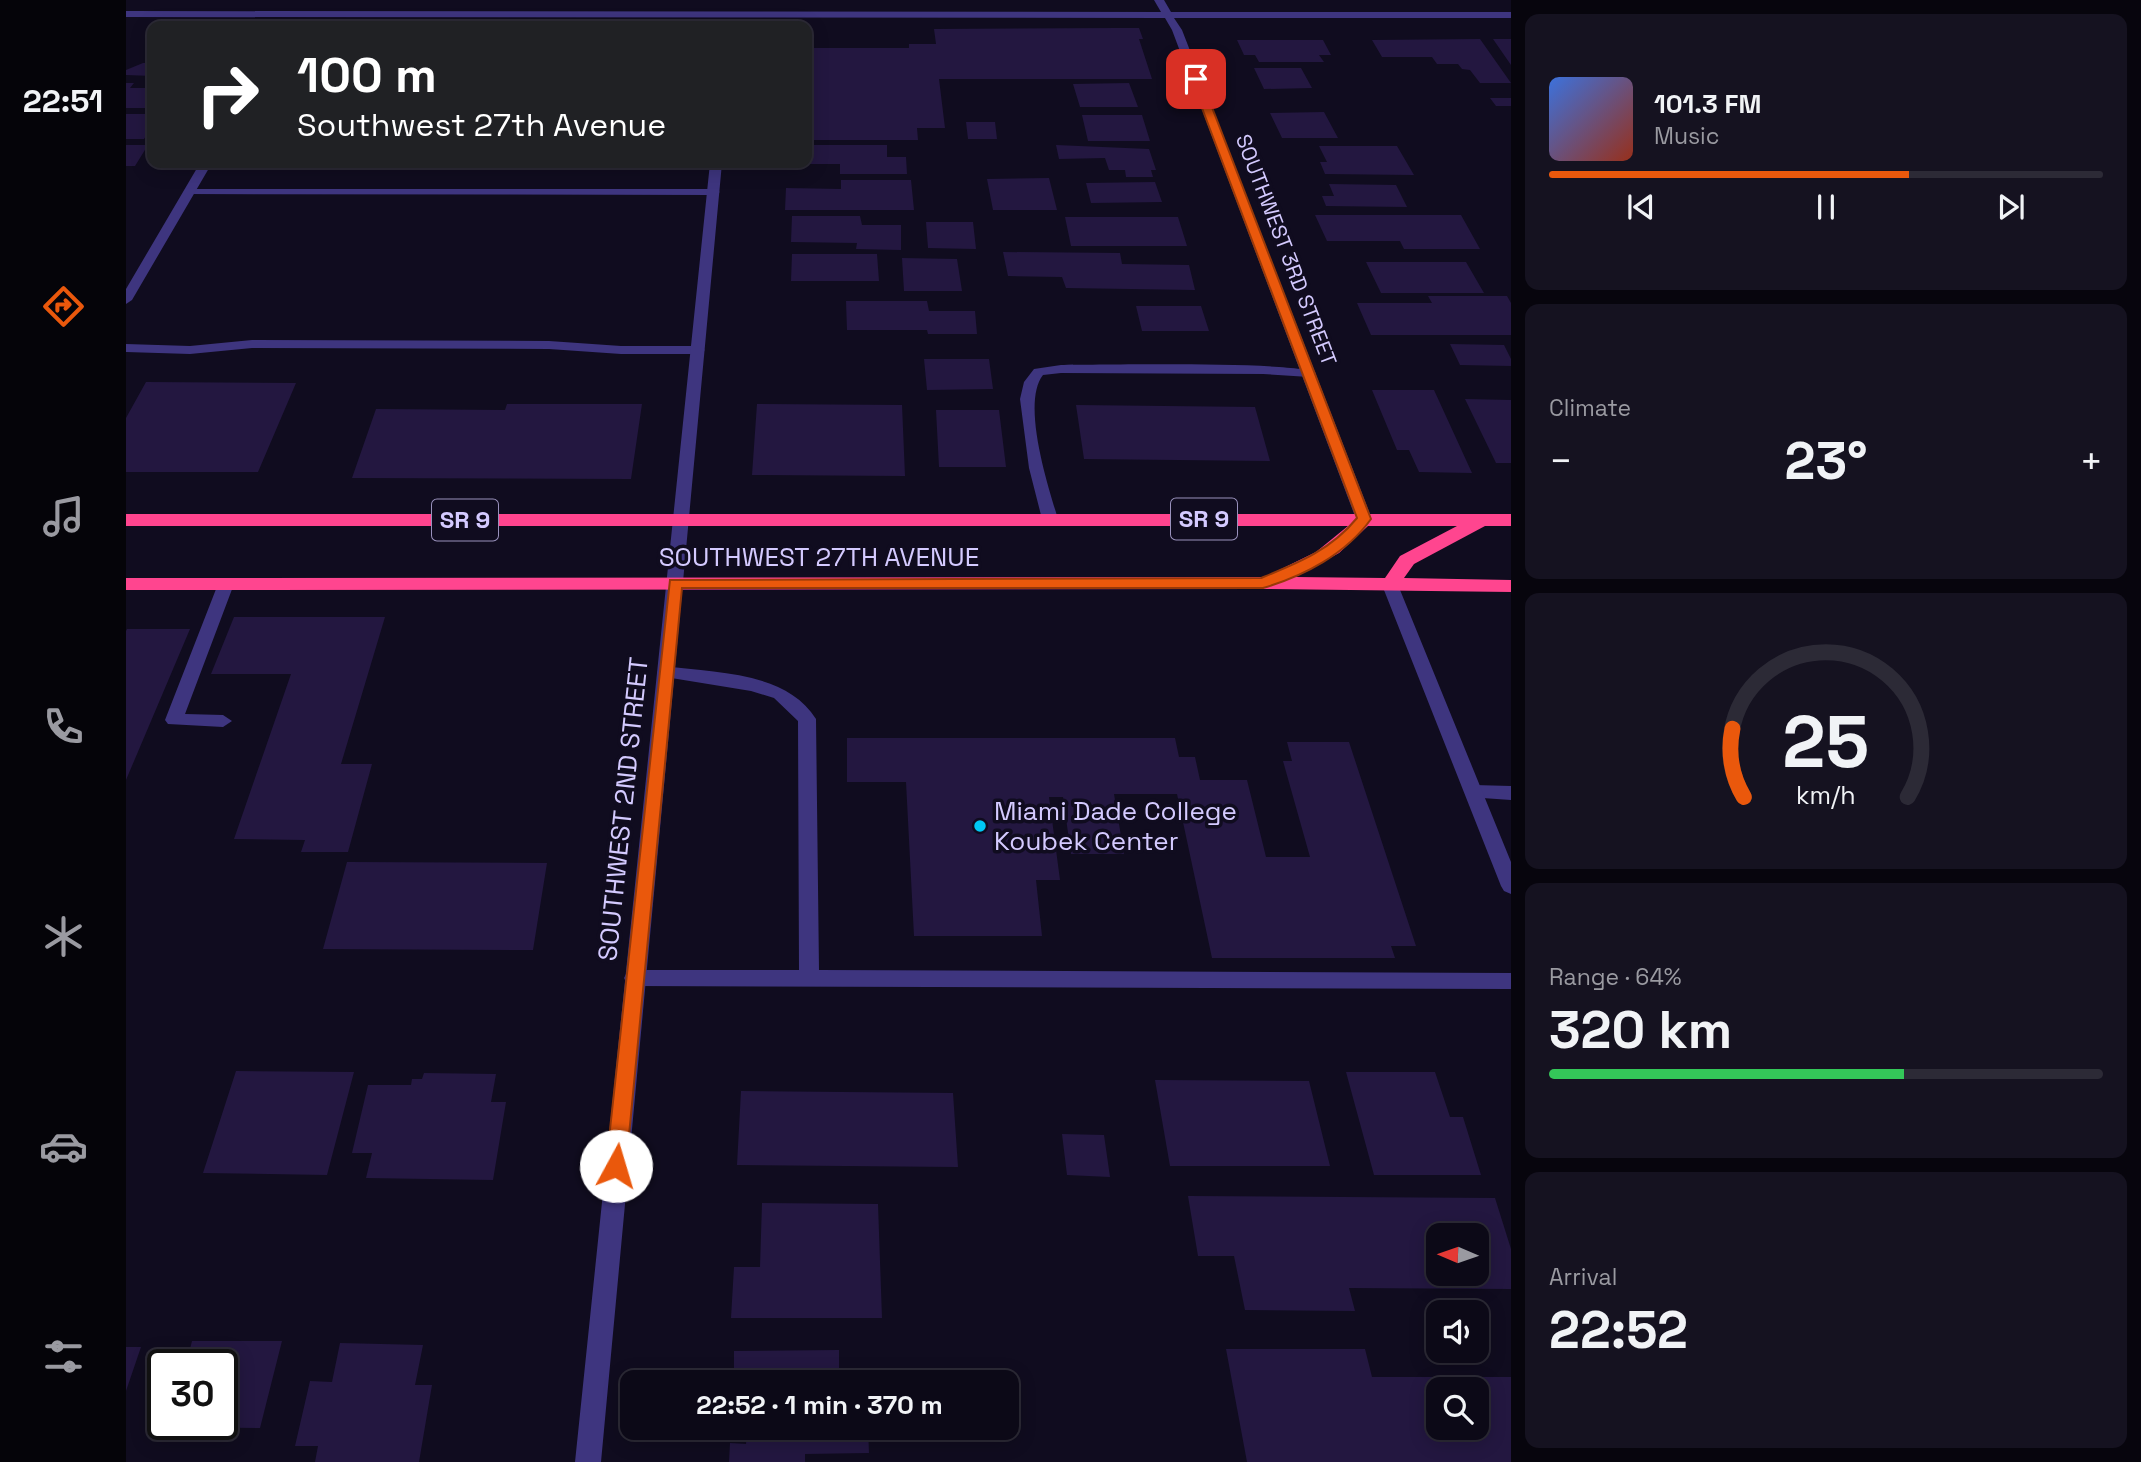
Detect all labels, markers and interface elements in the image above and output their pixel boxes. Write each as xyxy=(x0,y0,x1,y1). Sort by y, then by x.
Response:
text: 100 m xyxy=(297,44,437,106)
icon: right xyxy=(182,49,273,140)
pin xyxy=(1166,49,1226,109)
icon: arrive xyxy=(1177,60,1215,98)
text: 22:51 xyxy=(23,81,103,121)
text: 101.3 FM xyxy=(1654,87,1761,121)
text: Southwest 27th Avenue xyxy=(297,105,666,145)
text: Music xyxy=(1654,121,1719,151)
street label: SOUTHWEST 3RD STREET xyxy=(1230,130,1343,369)
icon: previous xyxy=(1622,188,1660,226)
icon: pause xyxy=(1807,188,1845,226)
icon: next xyxy=(1992,188,2030,226)
icon: directions xyxy=(39,282,88,331)
text: Climate xyxy=(1549,393,1631,423)
text: 23° xyxy=(1785,428,1868,494)
text: − xyxy=(1549,437,1573,485)
text: + xyxy=(2079,437,2103,485)
icon: music xyxy=(39,492,88,541)
road number: SR 9 xyxy=(1171,498,1237,540)
road number: SR 9 xyxy=(432,500,498,540)
street label: SOUTHWEST 27TH AVENUE xyxy=(659,540,979,574)
street label: SOUTHWEST 2ND STREET xyxy=(590,656,656,962)
text: 25 xyxy=(1783,695,1869,788)
icon: phone xyxy=(39,702,88,751)
text: km/h xyxy=(1796,779,1856,811)
place label: Miami Dade College Koubek Center xyxy=(994,794,1237,858)
marker: Miami Dade College Koubek Center xyxy=(972,818,988,834)
icon: climate xyxy=(39,912,88,961)
text: Range · 64% xyxy=(1549,962,1682,992)
text: 320 km xyxy=(1549,997,1732,1063)
icon: car xyxy=(39,1122,88,1171)
position arrow xyxy=(579,1129,653,1203)
north arrow xyxy=(1426,1223,1489,1286)
map controls xyxy=(1426,1223,1489,1440)
text: Arrival xyxy=(1549,1262,1617,1292)
text: 22:52 xyxy=(1549,1297,1688,1363)
button: sound xyxy=(1426,1300,1489,1363)
icon: filters xyxy=(39,1332,88,1381)
speed limit sign: 30 xyxy=(147,1349,238,1440)
button: search xyxy=(1426,1377,1489,1440)
text: 22:52 · 1 min · 370 m xyxy=(696,1388,943,1422)

